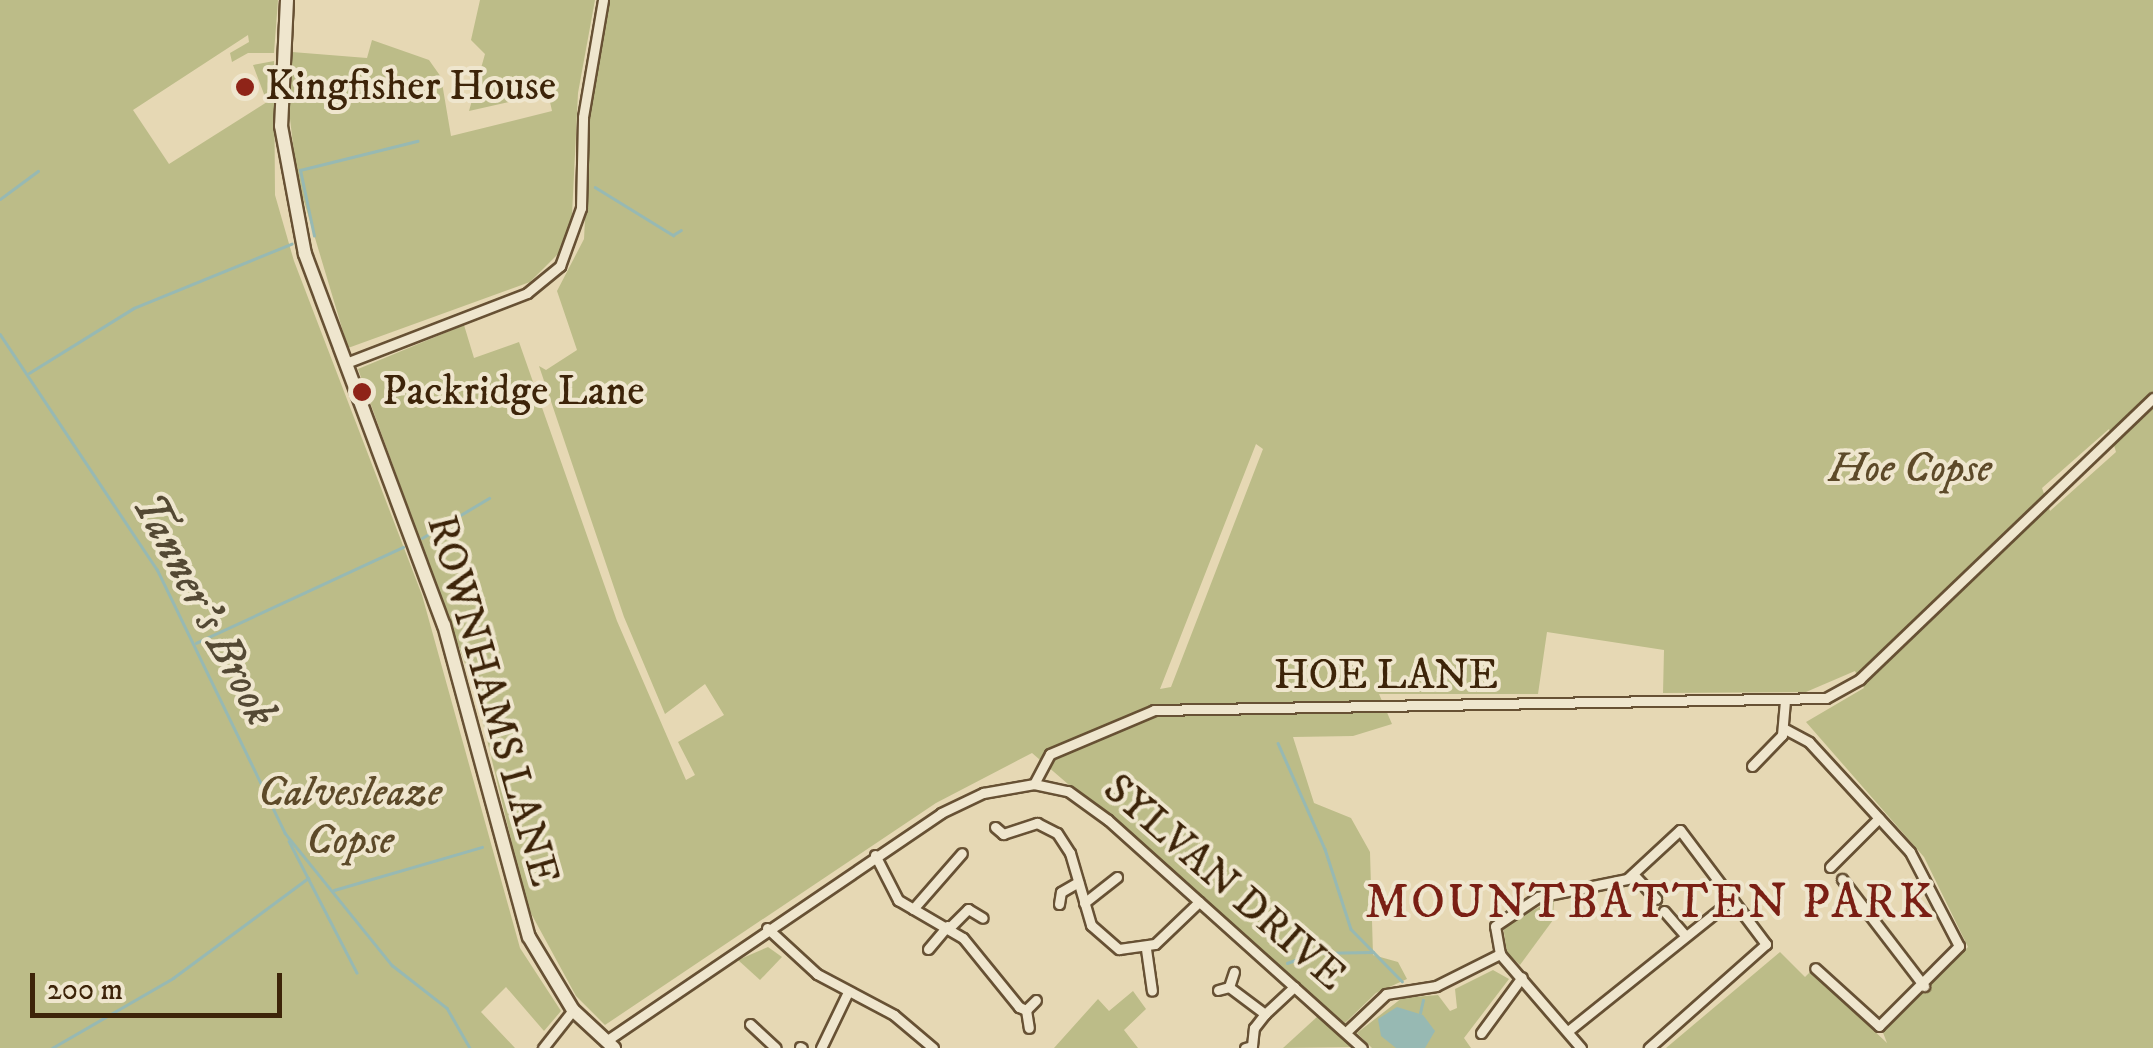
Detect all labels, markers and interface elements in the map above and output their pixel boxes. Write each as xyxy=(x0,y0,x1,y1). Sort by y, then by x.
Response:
place label: Kingfisher House xyxy=(265,62,556,112)
marker: Kingfisher House xyxy=(234,76,256,98)
place label: Packridge Lane xyxy=(382,367,645,417)
marker: Packridge Lane xyxy=(351,381,373,403)
park label: Hoe Copse xyxy=(1828,444,1992,494)
water label: Tanner's Brook xyxy=(119,484,287,736)
street label: ROWNHAMS LANE xyxy=(415,510,569,892)
street label: HOE LANE xyxy=(1274,651,1498,701)
street label: SYLVAN DRIVE xyxy=(1093,764,1355,1002)
park label: Calvesleaze Copse xyxy=(258,768,442,866)
district label: MOUNTBATTEN PARK xyxy=(1365,875,1935,933)
scale bar xyxy=(35,953,288,1015)
text: 200 m xyxy=(47,972,123,1009)

